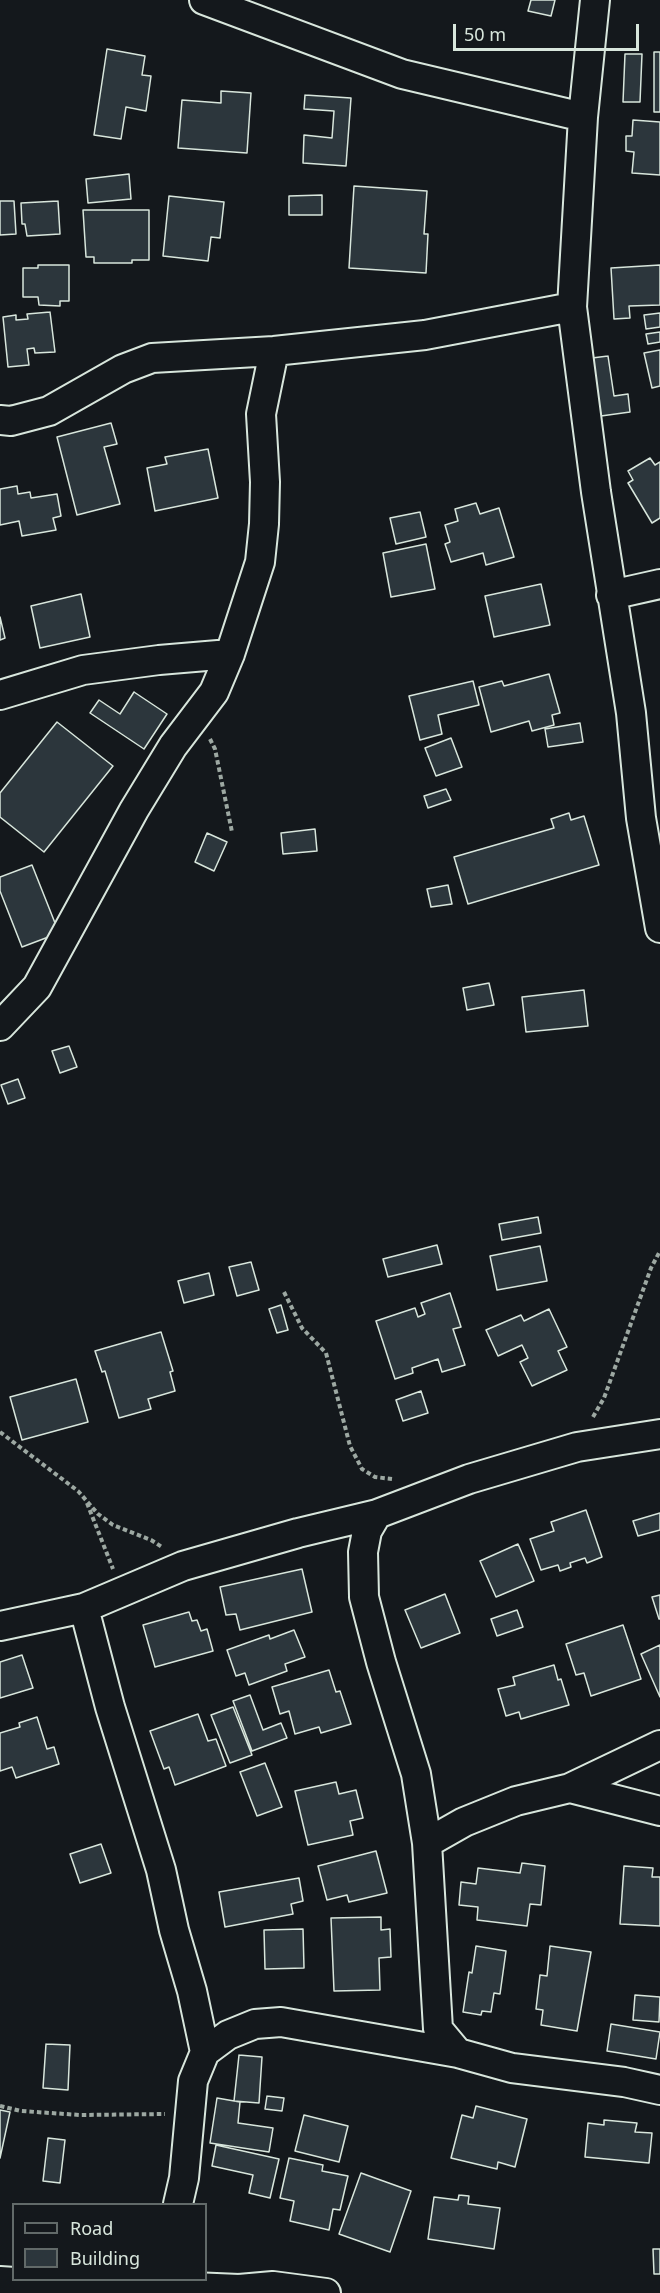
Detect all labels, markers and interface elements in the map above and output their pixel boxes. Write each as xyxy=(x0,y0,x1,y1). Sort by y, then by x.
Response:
scale bar xyxy=(456,12,642,50)
text: 50 m xyxy=(464,22,506,46)
legend xyxy=(12,2203,207,2281)
text: Road xyxy=(70,2216,113,2240)
text: Building xyxy=(70,2246,140,2270)

